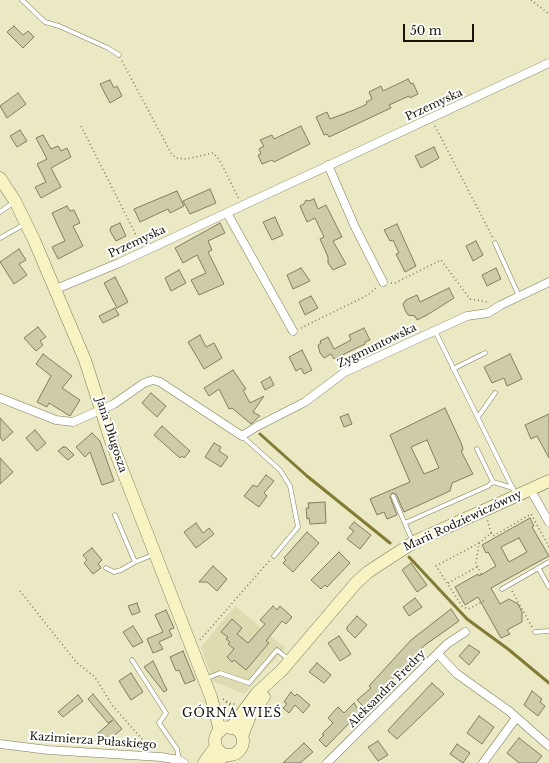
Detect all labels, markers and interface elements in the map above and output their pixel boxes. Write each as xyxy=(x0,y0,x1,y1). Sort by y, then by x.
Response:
scale bar xyxy=(405,16,476,42)
text: 50 m xyxy=(410,23,442,38)
street label: Przemyska xyxy=(403,86,465,124)
street label: Przemyska xyxy=(106,223,168,261)
street label: Zygmuntowska xyxy=(335,321,419,371)
street label: Jana Długosza xyxy=(93,396,129,474)
street label: Marii Rodziewiczówny xyxy=(402,488,524,554)
street label: Aleksandra Fredry xyxy=(346,648,428,730)
district label: GÓRNA WIEŚ xyxy=(182,707,282,721)
street label: Kazimierza Pułaskiego xyxy=(29,730,157,752)

